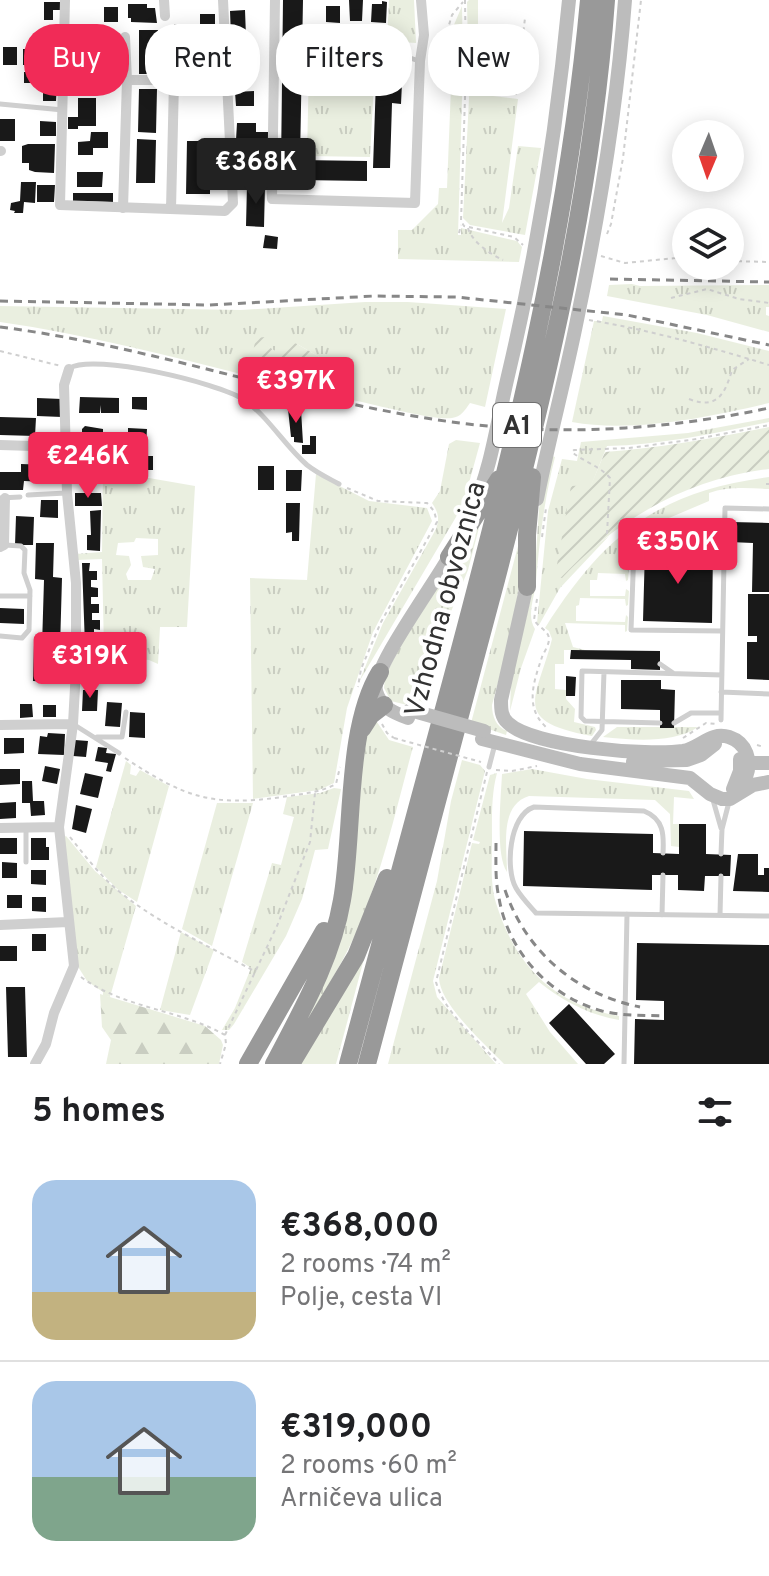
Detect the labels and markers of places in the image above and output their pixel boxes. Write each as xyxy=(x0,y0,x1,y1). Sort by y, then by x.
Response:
pin: €368K xyxy=(200,138,312,206)
pin: €397K xyxy=(240,357,352,425)
pin: €246K xyxy=(32,432,144,500)
pin: €350K xyxy=(622,518,734,586)
pin: €319K xyxy=(34,632,146,700)

